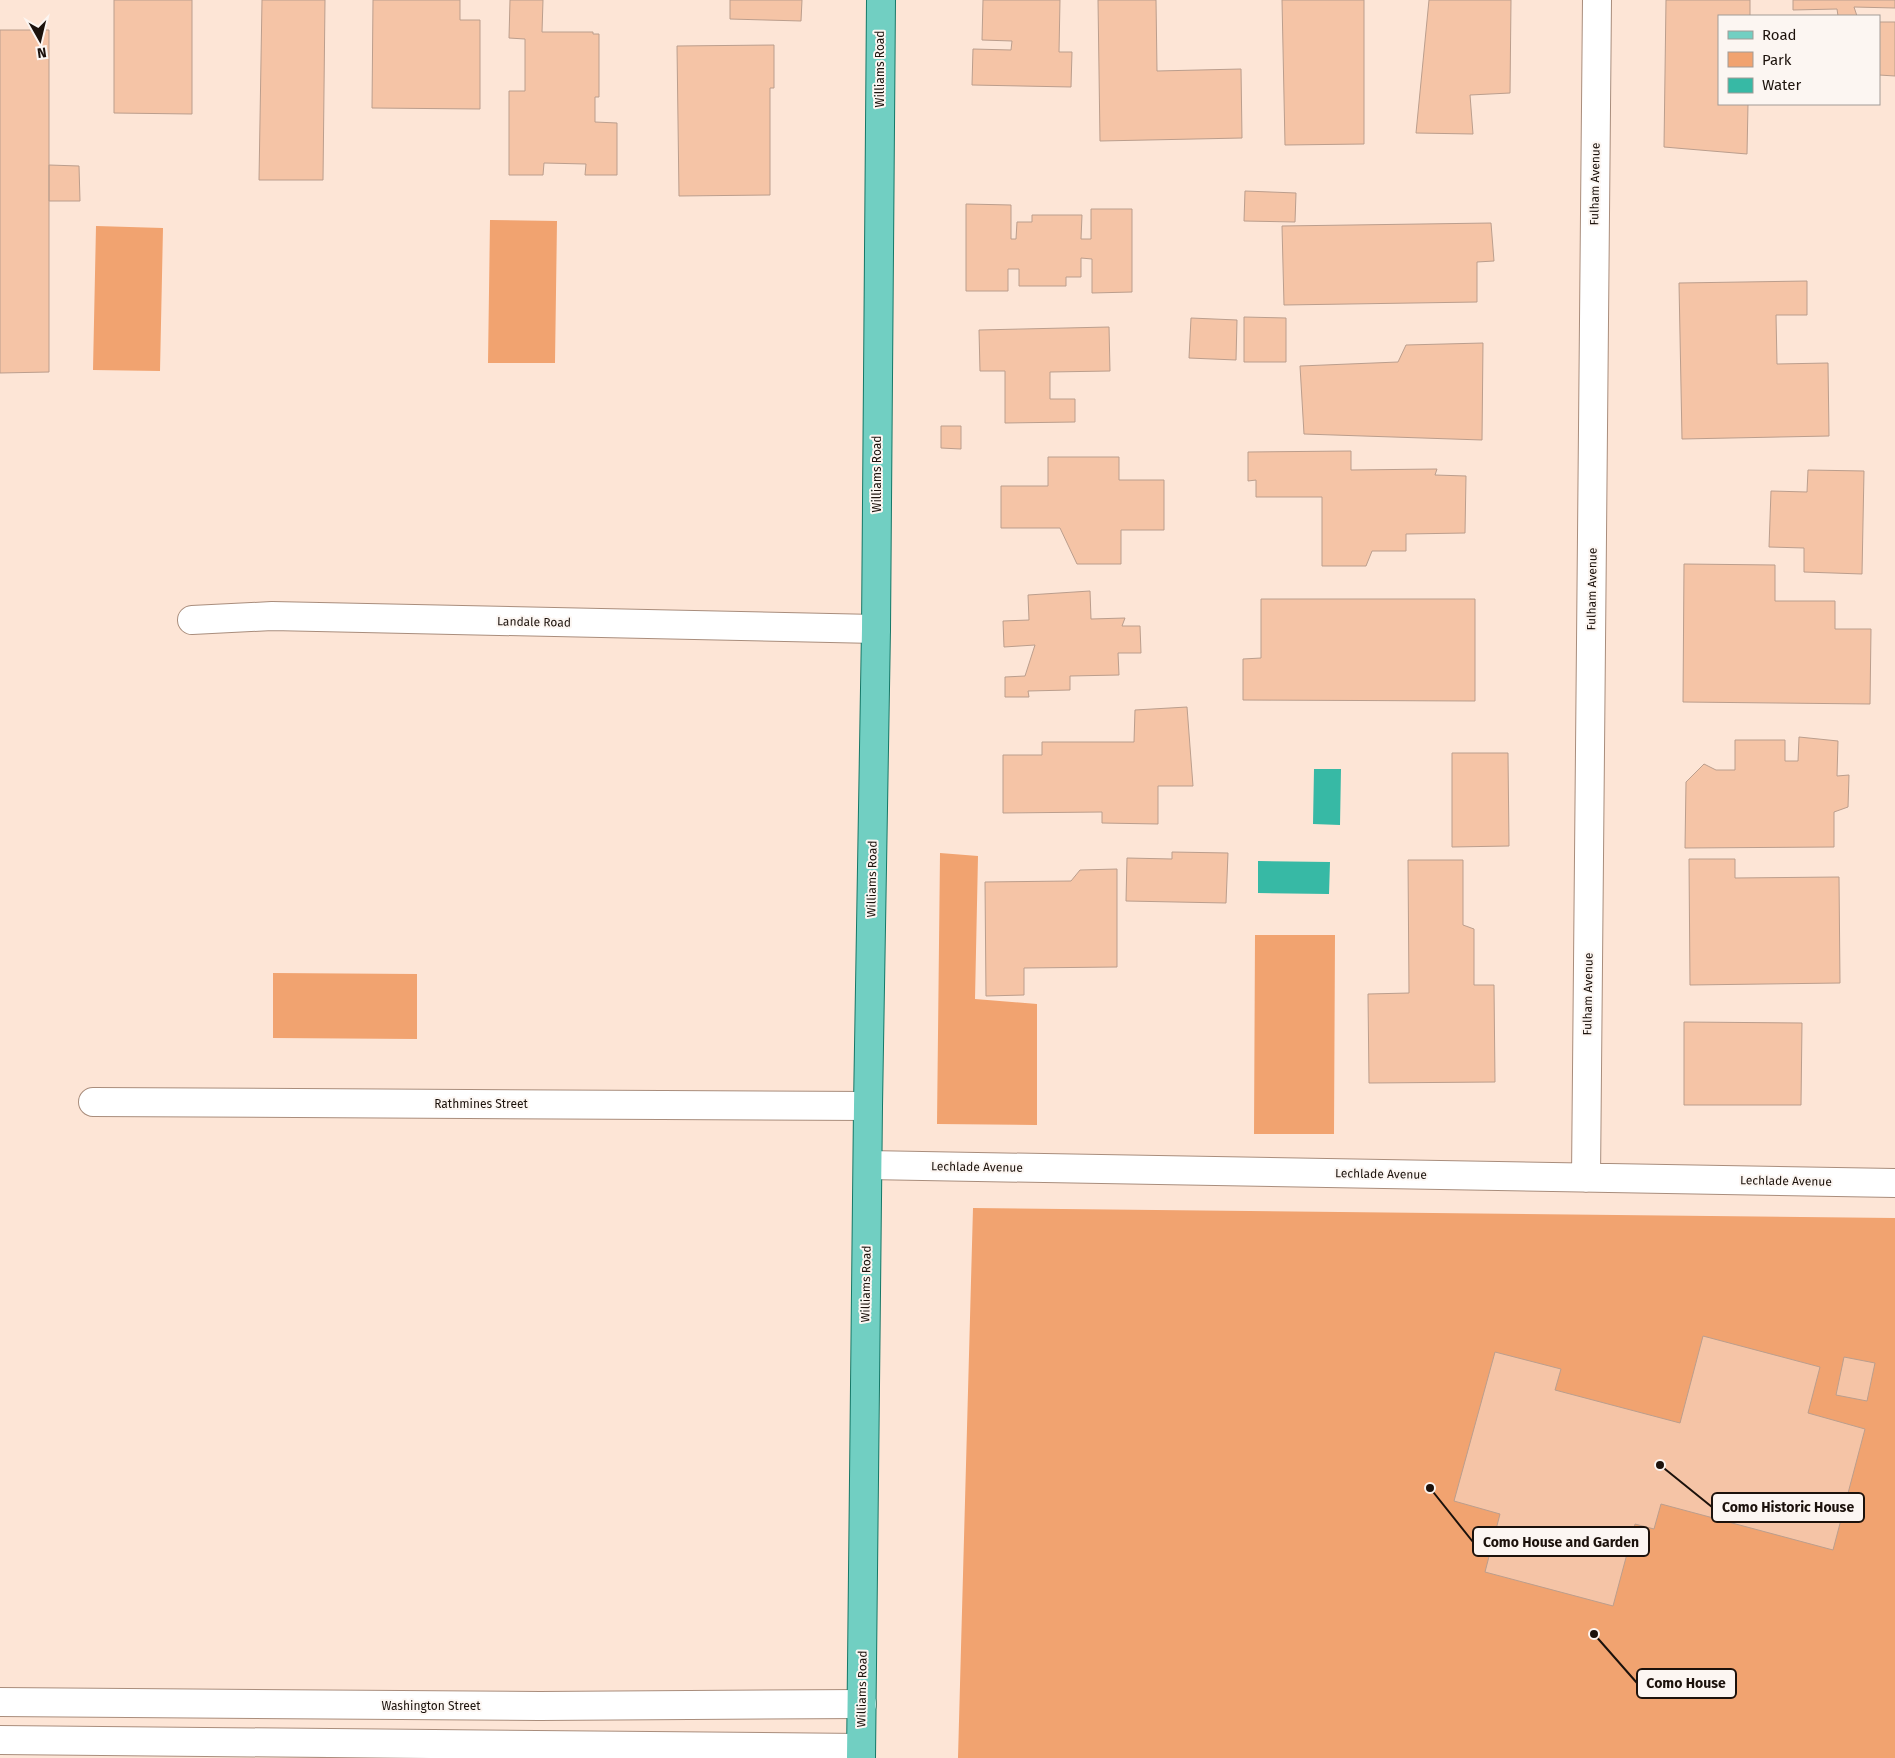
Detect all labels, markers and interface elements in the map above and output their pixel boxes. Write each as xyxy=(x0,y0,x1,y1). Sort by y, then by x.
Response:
north arrow xyxy=(15,15,65,65)
legend xyxy=(1718,15,1880,105)
text: Road xyxy=(1762,26,1797,44)
street label: Williams Road xyxy=(873,31,887,107)
text: N xyxy=(36,43,48,61)
text: Park xyxy=(1762,51,1792,69)
text: Water xyxy=(1762,76,1801,94)
street label: Fulham Avenue xyxy=(1587,142,1603,226)
street label: Williams Road xyxy=(870,436,884,512)
street label: Fulham Avenue xyxy=(1584,547,1600,631)
street label: Landale Road xyxy=(497,614,571,630)
street label: Williams Road xyxy=(864,840,880,918)
street label: Fulham Avenue xyxy=(1580,952,1596,1036)
street label: Rathmines Street xyxy=(434,1097,528,1111)
street label: Lechlade Avenue xyxy=(931,1159,1023,1175)
street label: Lechlade Avenue xyxy=(1335,1166,1427,1182)
street label: Lechlade Avenue xyxy=(1740,1173,1832,1189)
street label: Williams Road xyxy=(858,1245,874,1323)
callout: Como Historic House xyxy=(1712,1493,1864,1522)
text: Como Historic House xyxy=(1722,1499,1854,1516)
callout: Como House and Garden xyxy=(1473,1527,1649,1556)
text: Como House and Garden xyxy=(1483,1534,1639,1551)
street label: Williams Road xyxy=(854,1650,870,1728)
callout: Como House xyxy=(1637,1669,1736,1698)
text: Como House xyxy=(1646,1675,1726,1692)
street label: Washington Street xyxy=(381,1699,481,1713)

